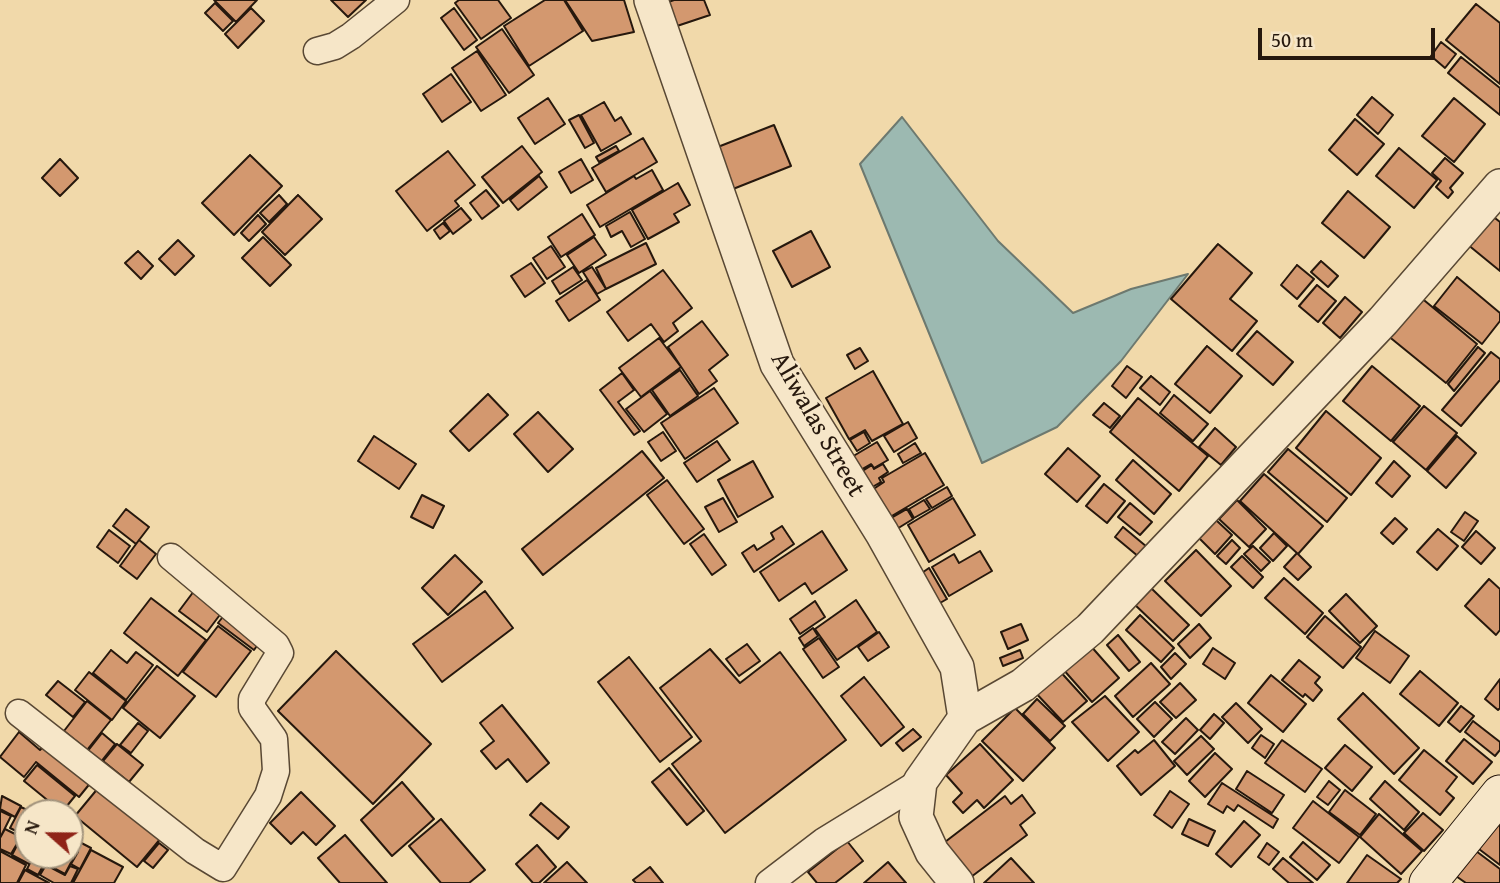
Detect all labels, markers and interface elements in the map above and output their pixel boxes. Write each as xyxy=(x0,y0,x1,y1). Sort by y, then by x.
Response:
scale bar xyxy=(1262,14,1439,58)
text: 50 m xyxy=(1271,24,1313,55)
street label: Aliwalas Street xyxy=(763,347,871,503)
north arrow xyxy=(14,799,84,869)
text: N xyxy=(16,816,47,838)

